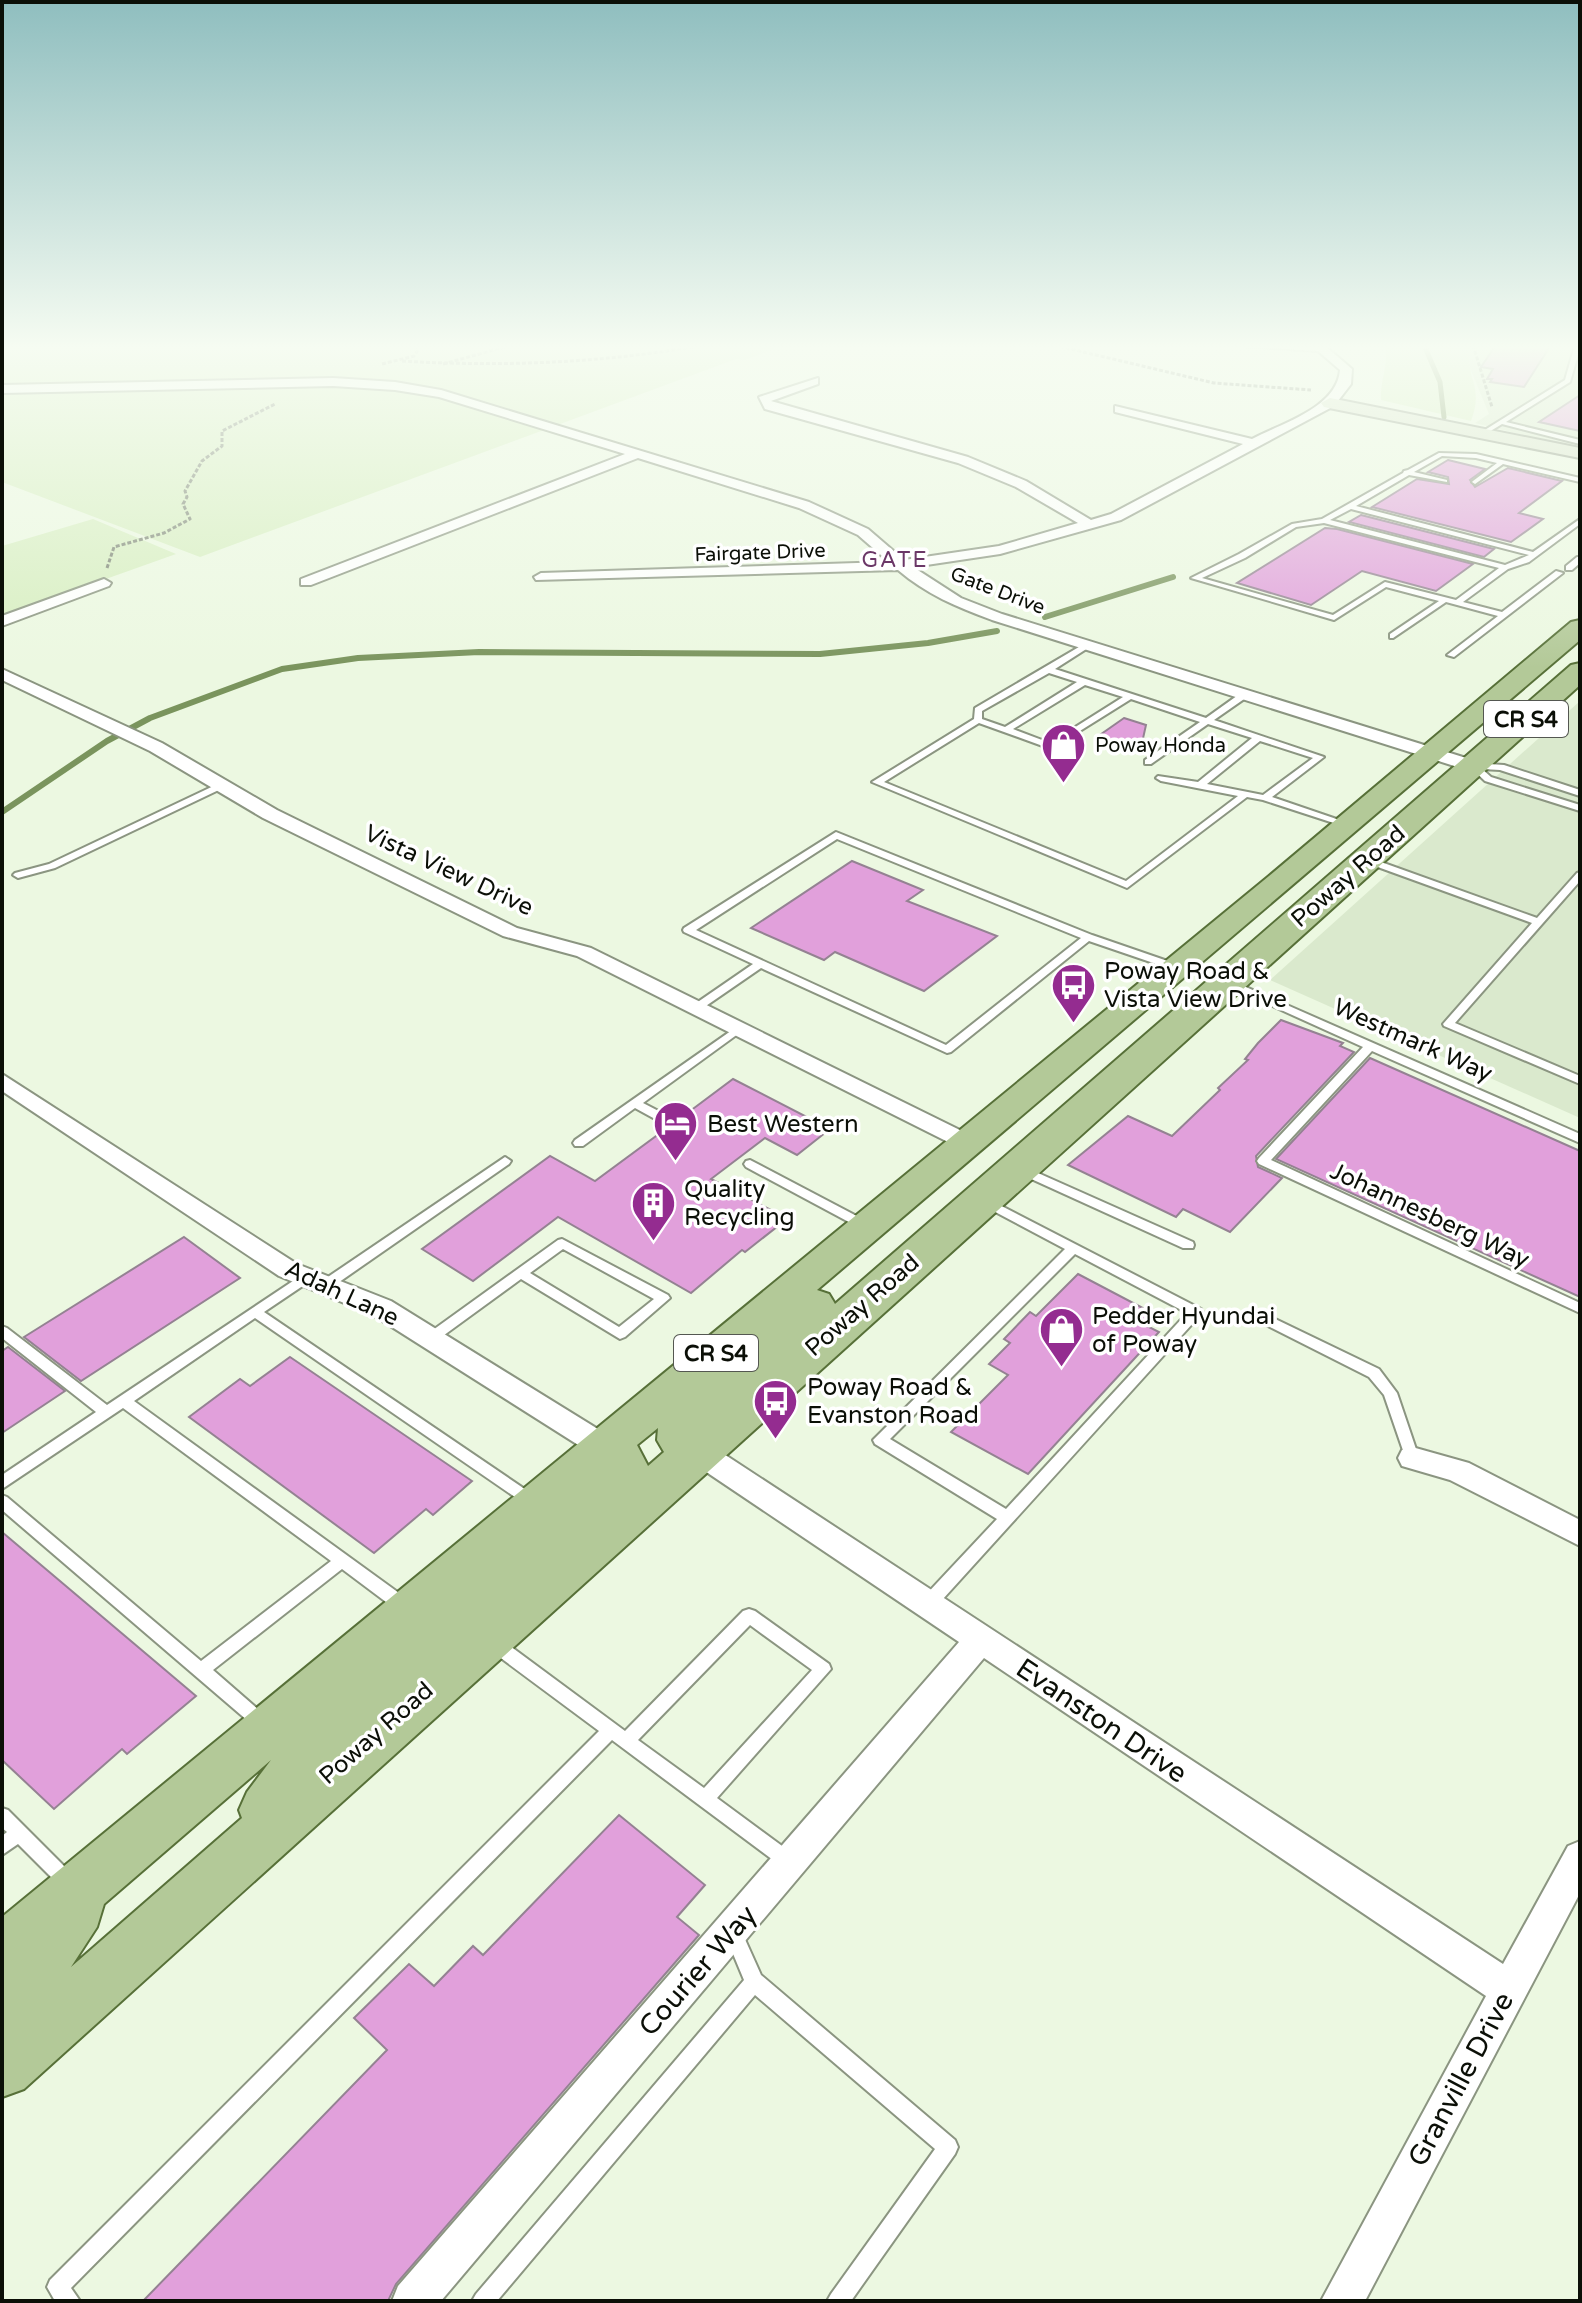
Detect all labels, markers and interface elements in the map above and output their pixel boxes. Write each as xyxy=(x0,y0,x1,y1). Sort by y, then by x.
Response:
street label: Fairgate Drive xyxy=(694,539,826,567)
district label: GATE xyxy=(861,547,929,573)
street label: Gate Drive xyxy=(947,562,1048,620)
road number: CR S4 xyxy=(1484,701,1568,737)
shop icon: Poway Honda xyxy=(1040,721,1088,784)
place label: Poway Honda xyxy=(1095,734,1226,758)
street label: Vista View Drive xyxy=(360,819,538,922)
street label: Poway Road xyxy=(1285,819,1411,934)
place label: Poway Road & Vista View Drive xyxy=(1104,957,1287,1014)
bus stop icon: Poway Road & Vista View Drive xyxy=(1049,961,1097,1024)
street label: Westmark Way xyxy=(1329,992,1497,1088)
hotel icon: Best Western xyxy=(652,1100,700,1163)
place label: Best Western xyxy=(707,1110,859,1139)
street label: Johannesberg Way xyxy=(1325,1157,1534,1274)
place label: Quality Recycling xyxy=(684,1175,795,1232)
building icon: Quality Recycling xyxy=(629,1179,677,1242)
street label: Poway Road xyxy=(799,1248,925,1363)
street label: Adah Lane xyxy=(280,1254,403,1333)
place label: Pedder Hyundai of Poway xyxy=(1092,1302,1275,1359)
shop icon: Pedder Hyundai of Poway xyxy=(1037,1306,1085,1369)
road number: CR S4 xyxy=(674,1335,758,1371)
place label: Poway Road & Evanston Road xyxy=(807,1373,979,1430)
bus stop icon: Poway Road & Evanston Road xyxy=(752,1377,800,1440)
street label: Evanston Drive xyxy=(1009,1651,1193,1791)
street label: Poway Road xyxy=(313,1676,439,1791)
street label: Courier Way xyxy=(632,1898,764,2043)
street label: Granville Drive xyxy=(1401,1987,1521,2172)

